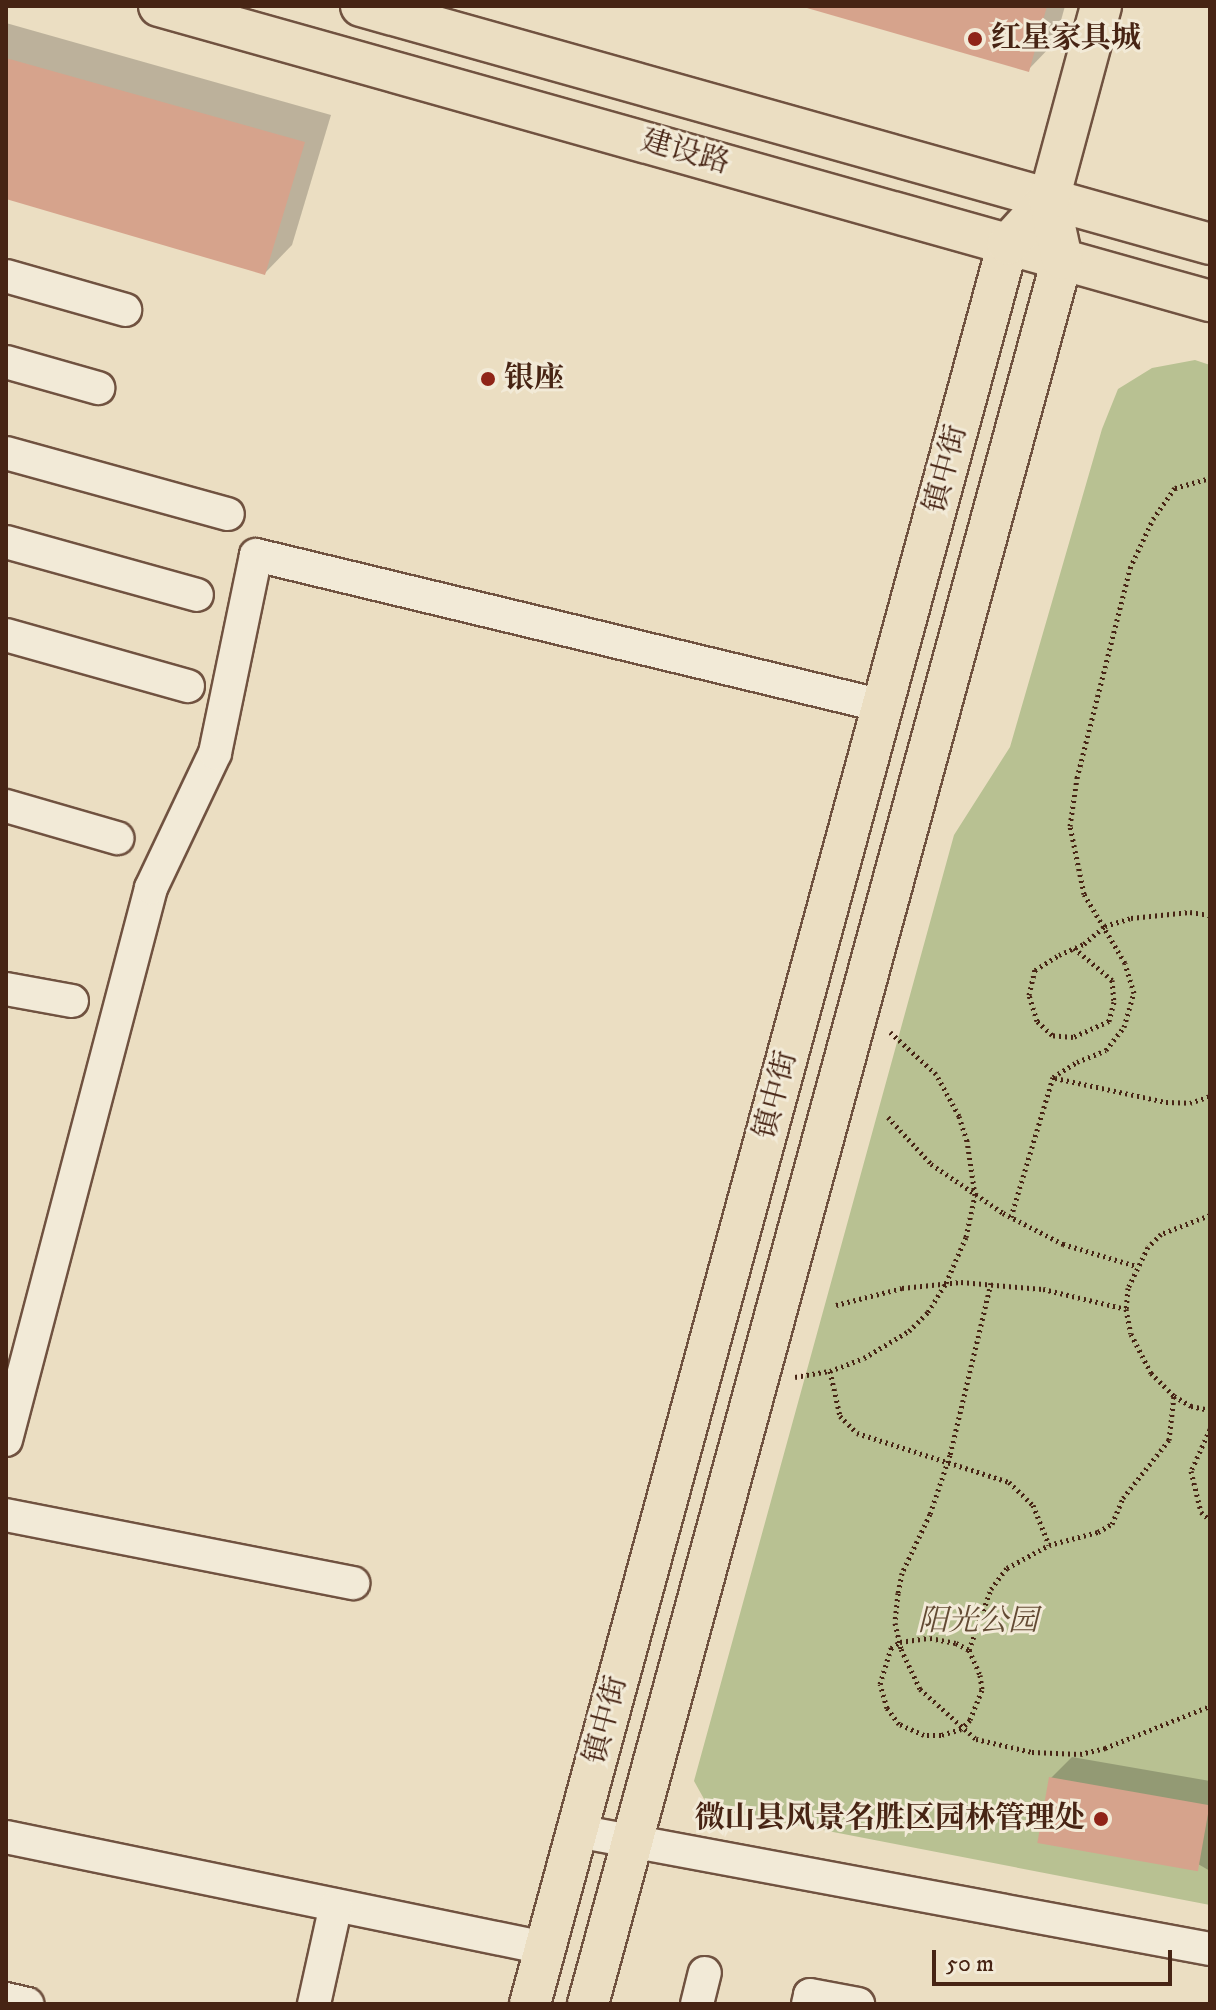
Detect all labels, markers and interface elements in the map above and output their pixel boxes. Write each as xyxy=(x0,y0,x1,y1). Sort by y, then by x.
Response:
place label: 红星家具城 xyxy=(991,21,1141,57)
marker: 红星家具城 xyxy=(966,30,984,48)
street label: 建设路 xyxy=(637,123,733,183)
place label: 银座 xyxy=(504,361,564,397)
marker: 银座 xyxy=(479,370,497,388)
street label: 镇中街 xyxy=(918,421,976,517)
street label: 镇中街 xyxy=(748,1047,806,1143)
park label: 阳光公园 xyxy=(918,1604,1038,1640)
street label: 镇中街 xyxy=(578,1672,636,1768)
place label: 微山县风景名胜区园林管理处 xyxy=(695,1801,1085,1837)
marker: 微山县风景名胜区园林管理处 xyxy=(1092,1810,1110,1828)
scale bar xyxy=(936,1934,1176,1984)
text: 50 m xyxy=(946,1949,994,1979)

